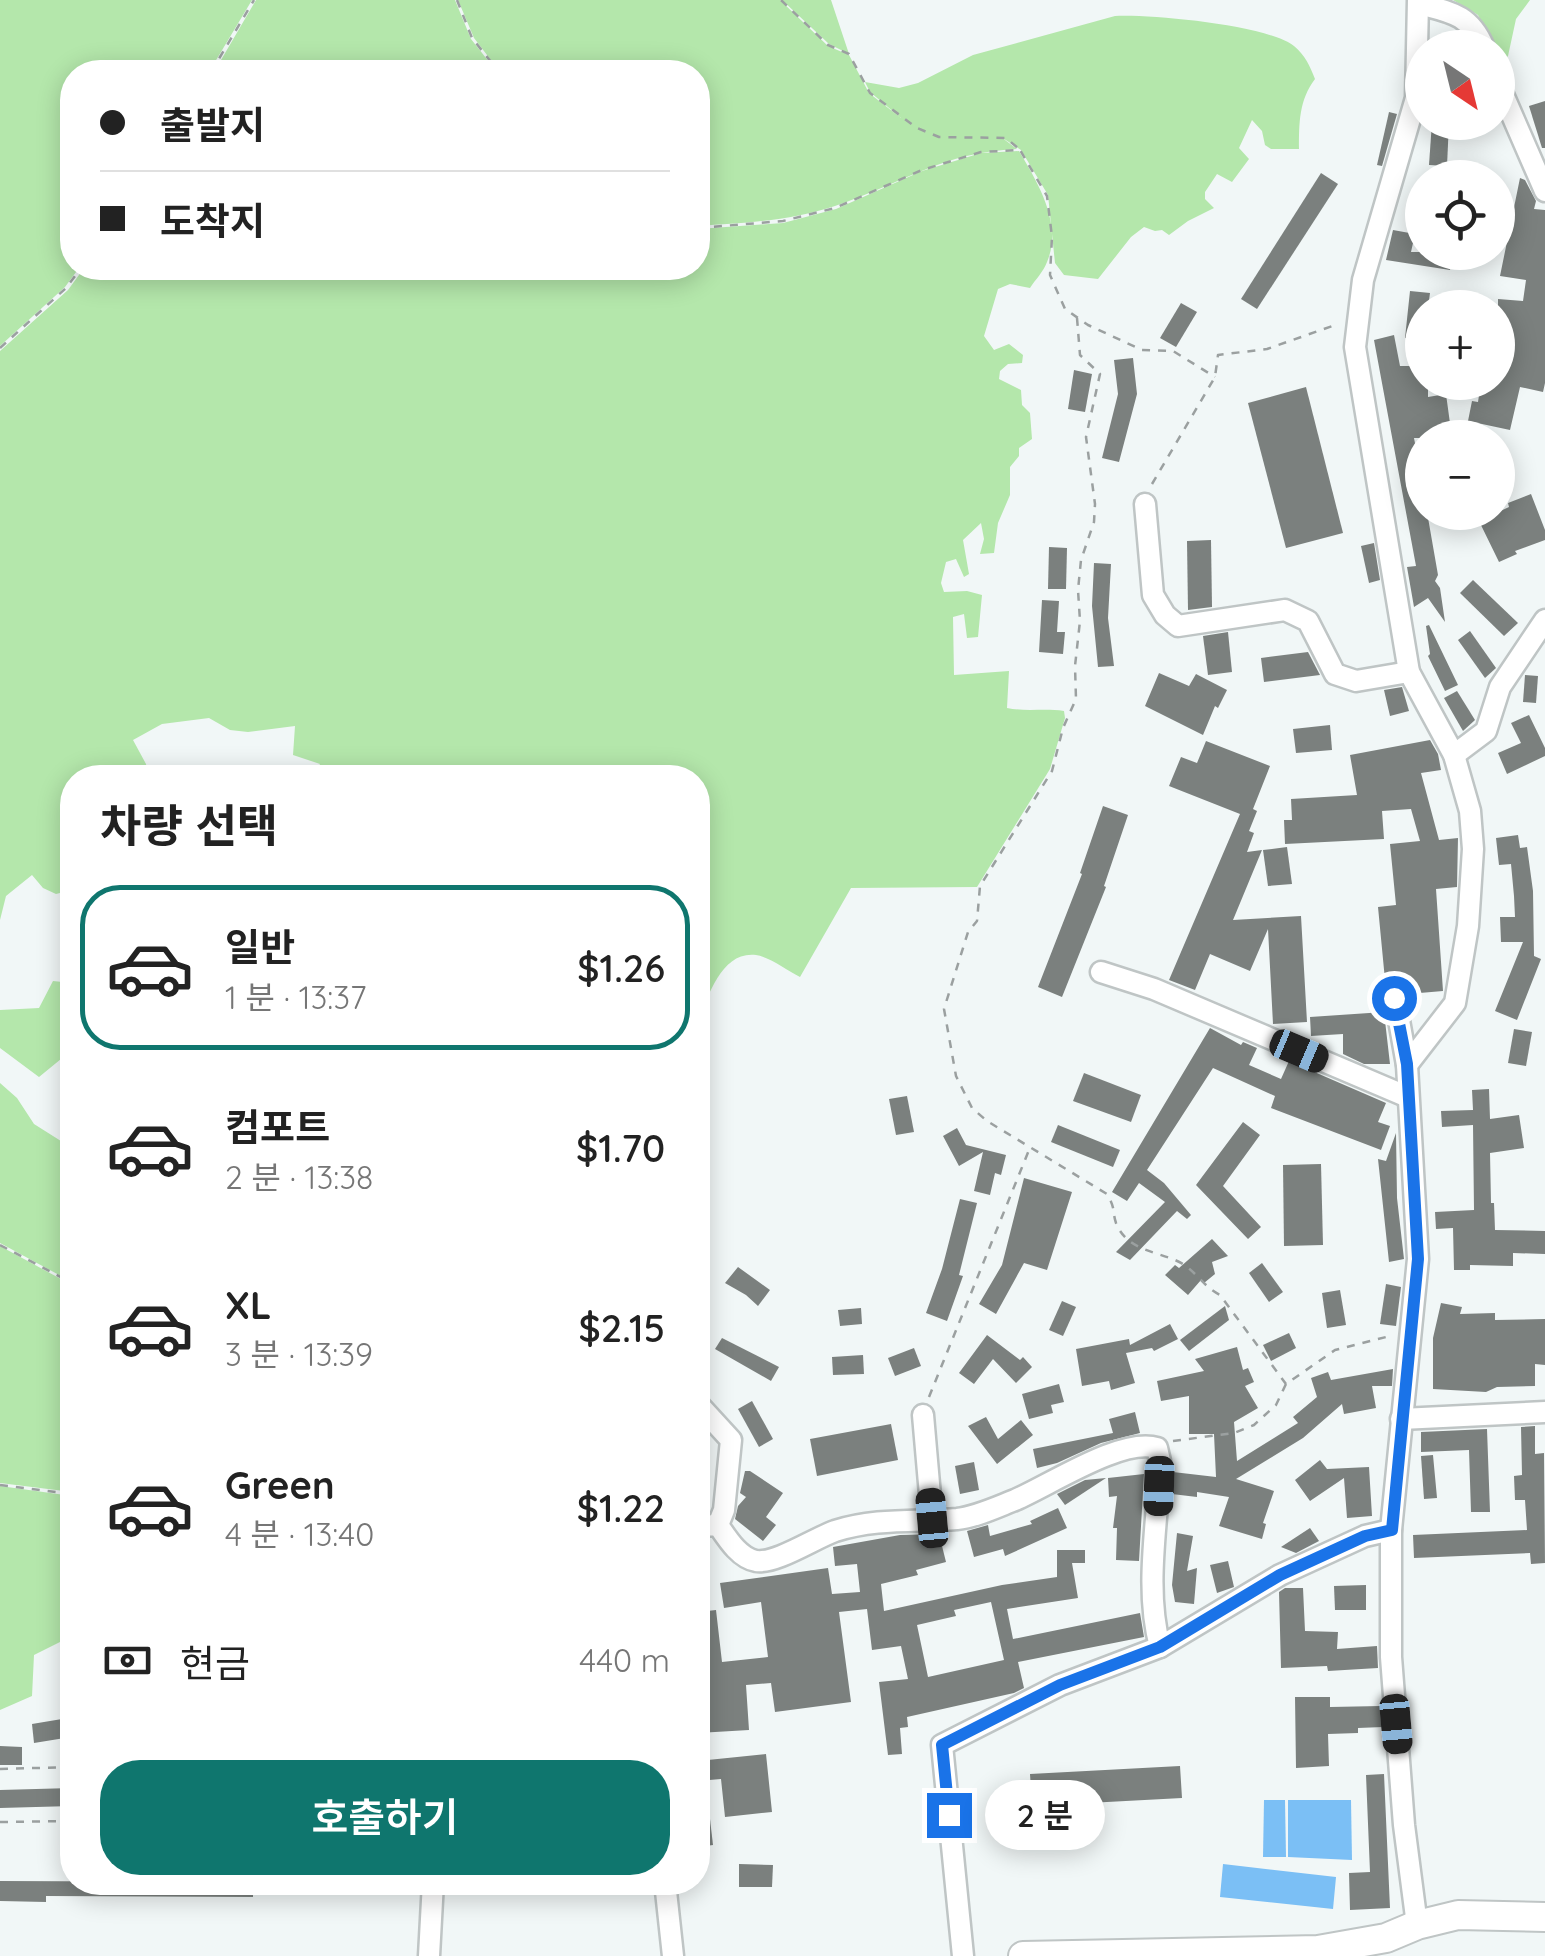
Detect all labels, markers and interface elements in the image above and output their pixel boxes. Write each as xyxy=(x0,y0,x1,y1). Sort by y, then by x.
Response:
north arrow xyxy=(1405,30,1515,140)
map controls xyxy=(1405,30,1515,530)
text: 출발지 xyxy=(160,101,265,149)
button: locate xyxy=(1405,160,1515,270)
text: 도착지 xyxy=(160,197,265,245)
button: + xyxy=(1405,290,1515,400)
button: − xyxy=(1405,420,1515,530)
text: 차량 선택 xyxy=(100,797,278,853)
icon: car xyxy=(105,923,195,1013)
text: 일반 xyxy=(225,923,295,971)
text: $1.26 xyxy=(577,944,665,992)
route start xyxy=(1372,976,1417,1021)
text: 1 분 · 13:37 xyxy=(225,977,367,1017)
car xyxy=(1266,1025,1332,1077)
icon: car xyxy=(105,1103,195,1193)
text: 컴포트 xyxy=(225,1103,330,1151)
text: $1.70 xyxy=(576,1124,665,1172)
text: 2 분 · 13:38 xyxy=(225,1157,373,1197)
text: XL xyxy=(225,1281,271,1329)
icon: car xyxy=(105,1283,195,1373)
text: $2.15 xyxy=(578,1304,665,1352)
text: 3 분 · 13:39 xyxy=(225,1334,373,1374)
car xyxy=(1143,1455,1175,1517)
text: Green xyxy=(225,1461,335,1509)
icon: car xyxy=(105,1463,195,1553)
text: $1.22 xyxy=(577,1484,665,1532)
car xyxy=(914,1487,950,1549)
text: 4 분 · 13:40 xyxy=(225,1514,374,1554)
icon: cash xyxy=(100,1633,155,1688)
text: 현금 xyxy=(180,1639,250,1687)
text: 440 m xyxy=(579,1640,670,1680)
car xyxy=(1378,1693,1414,1755)
button: 호출하기 xyxy=(100,1760,670,1875)
callout: 2 분 xyxy=(984,1780,1104,1850)
route end xyxy=(927,1793,972,1838)
text: 2 분 xyxy=(1017,1795,1073,1835)

